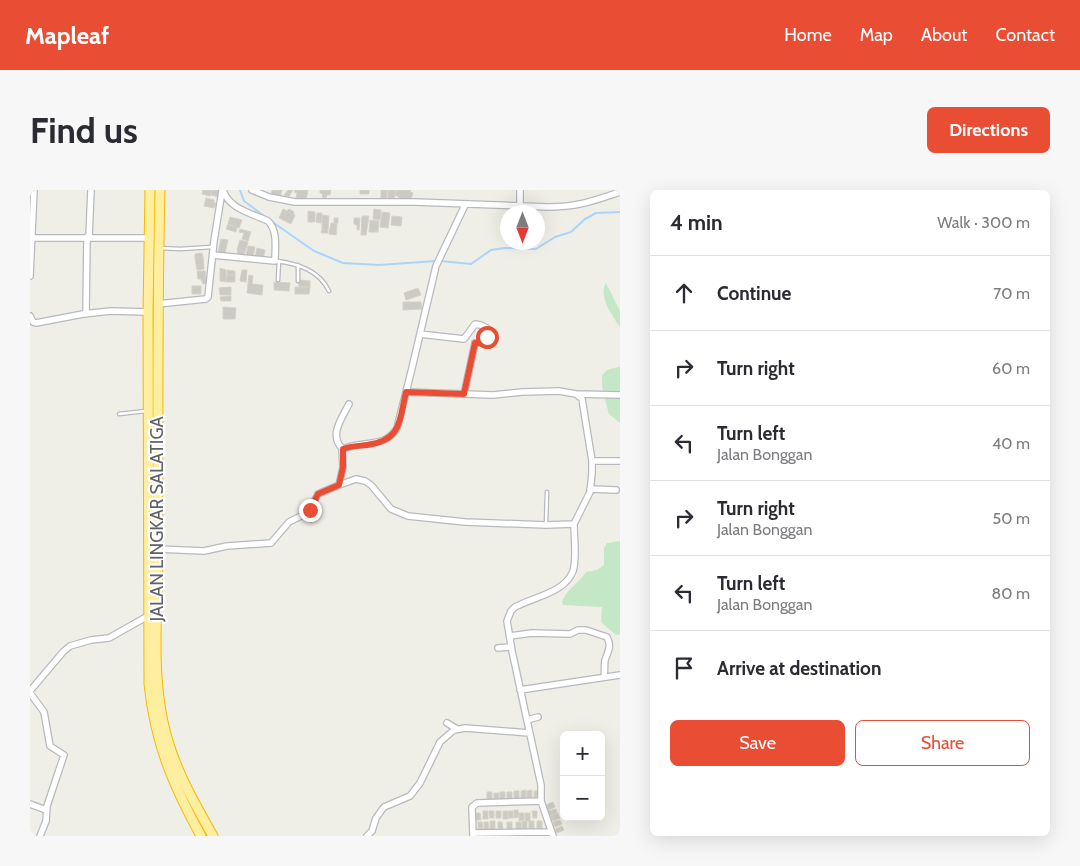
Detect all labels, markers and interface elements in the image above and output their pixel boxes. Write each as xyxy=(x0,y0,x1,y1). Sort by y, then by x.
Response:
text: Mapleaf xyxy=(25,21,109,50)
text: Home xyxy=(784,24,832,46)
text: Map xyxy=(860,24,893,46)
text: About xyxy=(921,24,967,46)
text: Contact xyxy=(995,24,1055,46)
button: Directions xyxy=(927,107,1050,153)
text: Find us xyxy=(30,109,138,152)
north arrow xyxy=(500,205,545,250)
text: 4 min xyxy=(670,210,723,235)
text: Walk · 300 m xyxy=(937,213,1030,232)
icon: ahead xyxy=(670,279,698,307)
text: Continue xyxy=(717,282,791,305)
text: 70 m xyxy=(993,284,1030,303)
route start xyxy=(476,326,499,349)
icon: right xyxy=(670,354,698,382)
text: Turn right xyxy=(717,357,795,380)
text: 60 m xyxy=(992,359,1030,378)
street label: JALAN LINGKAR SALATIGA xyxy=(146,416,168,623)
text: Turn left xyxy=(717,422,785,445)
icon: left xyxy=(670,429,698,457)
text: 40 m xyxy=(992,434,1030,453)
text: Jalan Bonggan xyxy=(717,445,812,464)
text: Turn right xyxy=(717,497,795,520)
route end xyxy=(299,499,322,522)
icon: right xyxy=(670,504,698,532)
text: 50 m xyxy=(993,509,1030,528)
text: Jalan Bonggan xyxy=(717,520,812,539)
text: Turn left xyxy=(717,572,785,595)
icon: left xyxy=(670,579,698,607)
text: 80 m xyxy=(992,584,1030,603)
text: Jalan Bonggan xyxy=(717,595,812,614)
icon: arrive xyxy=(670,654,698,682)
text: Arrive at destination xyxy=(717,657,881,680)
button: Save xyxy=(670,720,845,766)
button: Share xyxy=(855,720,1030,766)
map controls xyxy=(560,731,605,821)
button: + xyxy=(560,731,605,776)
button: − xyxy=(560,776,605,821)

